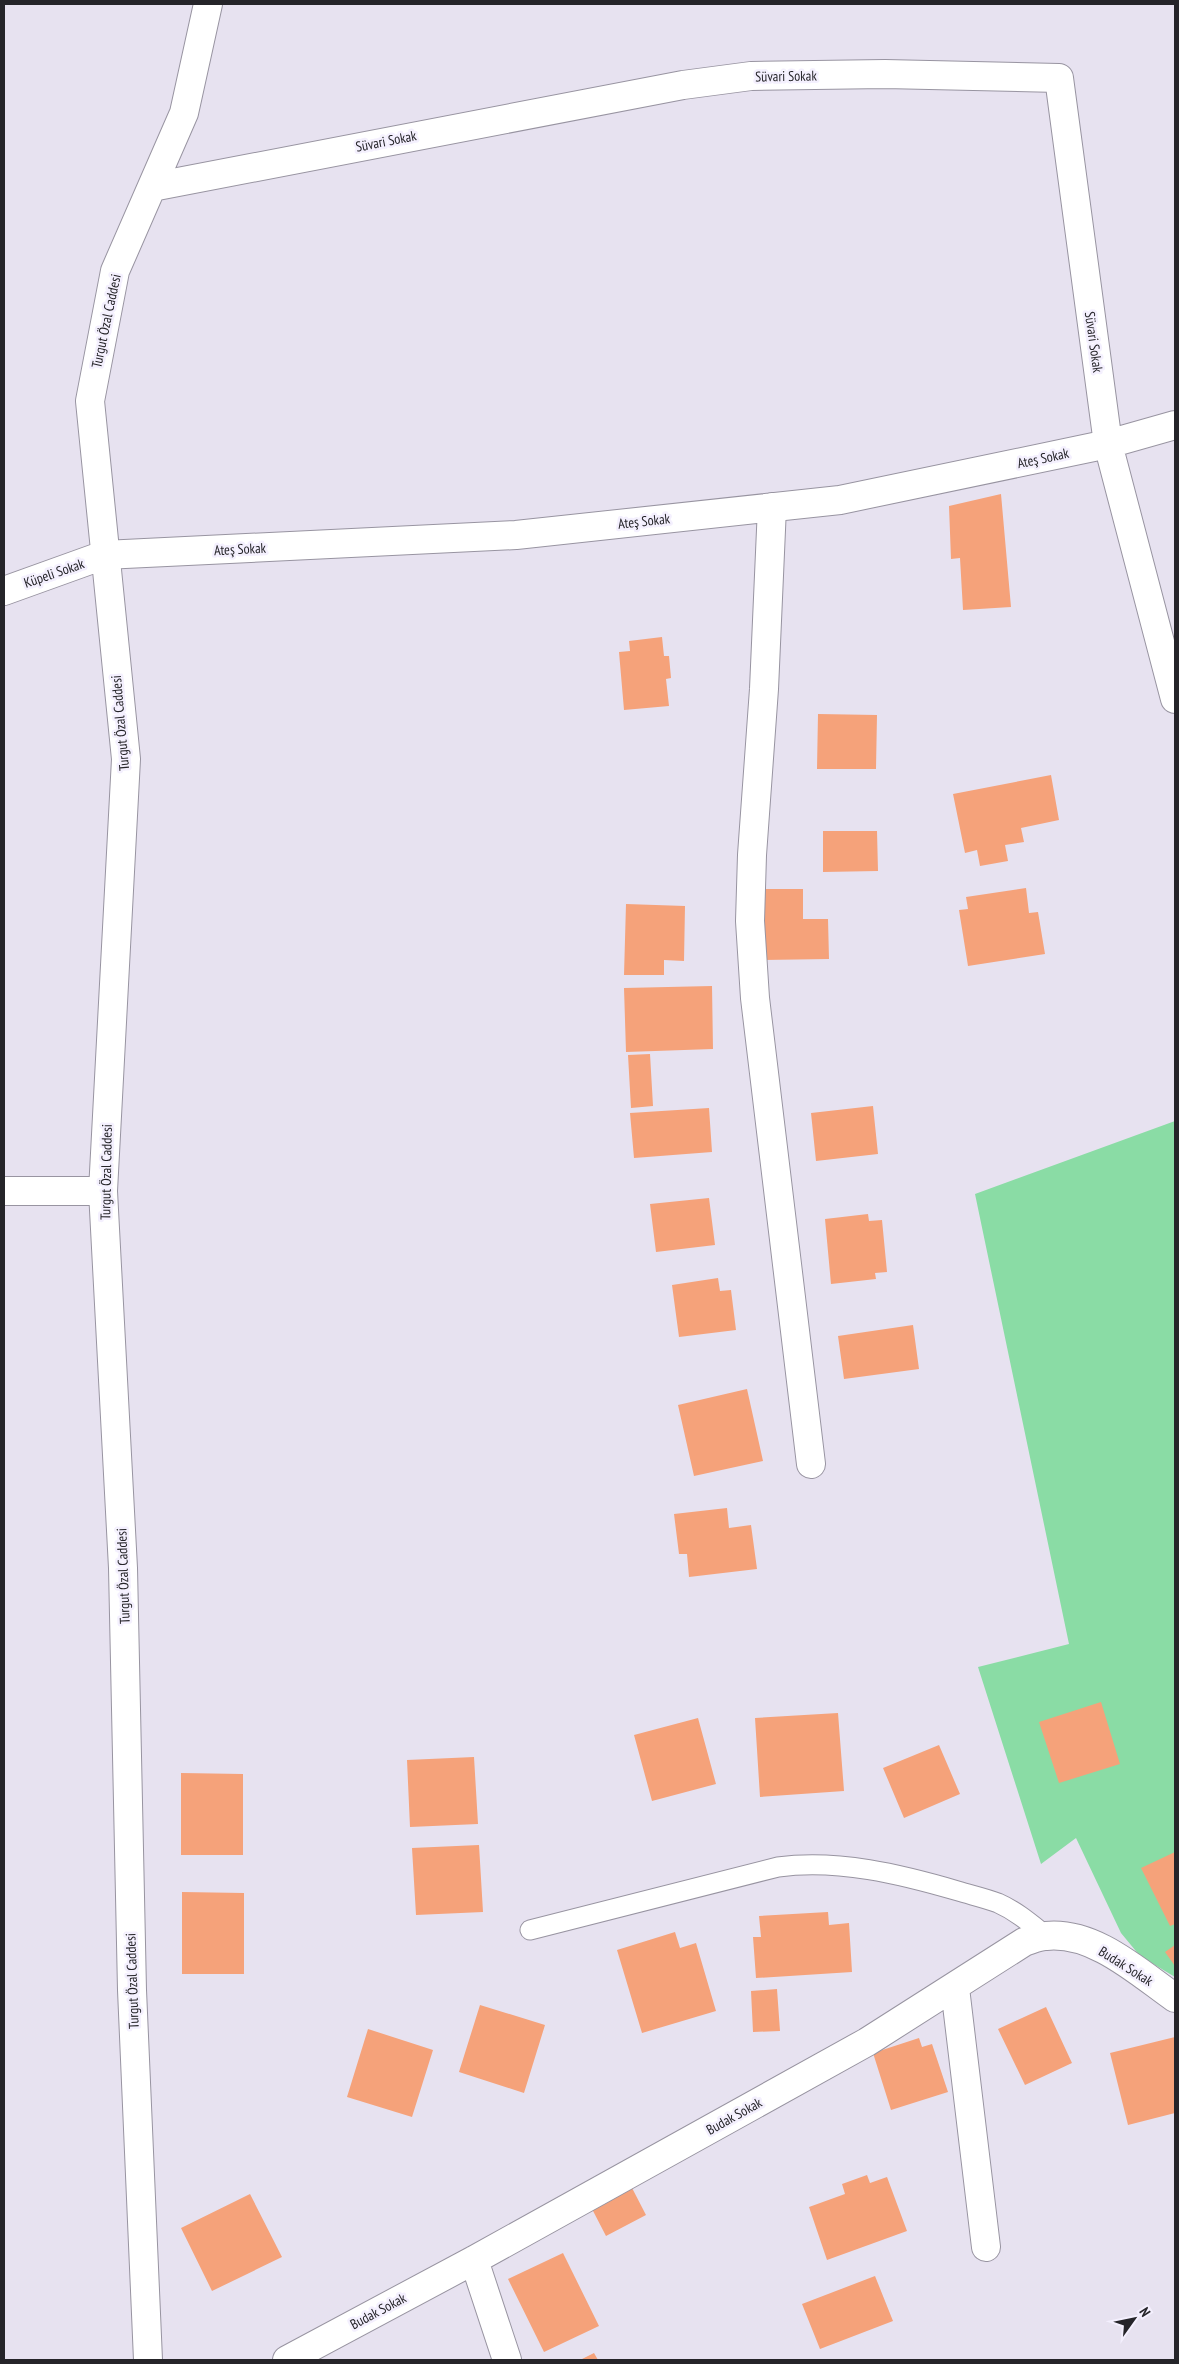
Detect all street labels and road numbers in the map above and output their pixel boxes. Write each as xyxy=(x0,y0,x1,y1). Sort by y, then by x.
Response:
street label: Süvari Sokak xyxy=(755,66,817,86)
street label: Süvari Sokak xyxy=(354,126,418,156)
street label: Turgut Özal Caddesi xyxy=(87,272,125,370)
street label: Süvari Sokak xyxy=(1081,310,1107,374)
street label: Ateş Sokak xyxy=(1016,444,1071,472)
street label: Ateş Sokak xyxy=(617,509,671,533)
street label: Ateş Sokak xyxy=(213,539,267,559)
street label: Küpeli Sokak xyxy=(21,554,87,592)
street label: Turgut Özal Caddesi xyxy=(107,675,133,771)
street label: Turgut Özal Caddesi xyxy=(96,1124,116,1220)
street label: Turgut Özal Caddesi xyxy=(112,1528,134,1624)
street label: Turgut Özal Caddesi xyxy=(121,1933,143,2029)
street label: Budak Sokak xyxy=(1095,1942,1157,1990)
street label: Budak Sokak xyxy=(703,2093,765,2139)
street label: Budak Sokak xyxy=(347,2288,410,2333)

